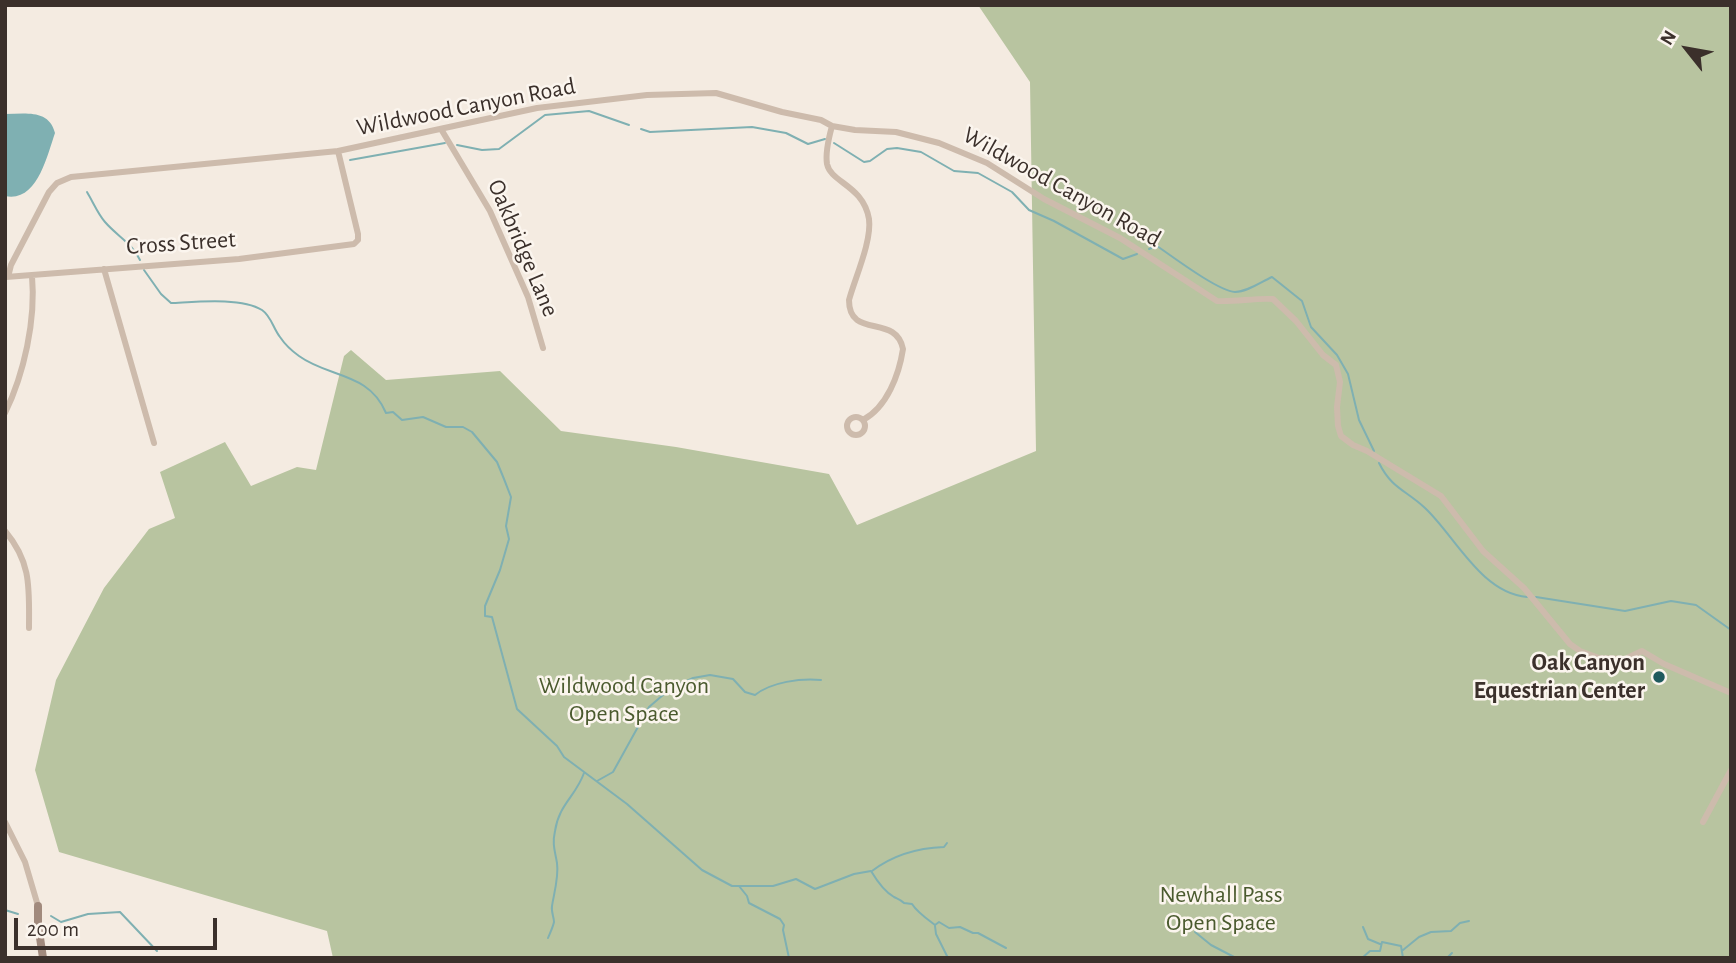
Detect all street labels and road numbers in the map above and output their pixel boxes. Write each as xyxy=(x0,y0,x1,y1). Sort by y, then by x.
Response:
street label: Wildwood Canyon Road xyxy=(354,72,578,142)
street label: Wildwood Canyon Road xyxy=(958,121,1166,253)
street label: Oakbridge Lane xyxy=(481,175,565,321)
street label: Cross Street xyxy=(125,225,237,261)

